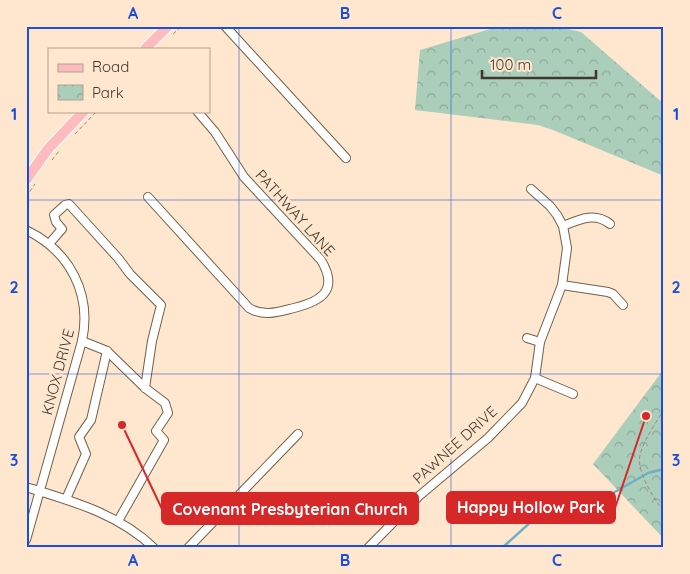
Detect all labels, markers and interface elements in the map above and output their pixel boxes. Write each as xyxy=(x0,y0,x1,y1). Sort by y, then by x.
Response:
text: A xyxy=(128,3,139,23)
text: B xyxy=(340,3,350,23)
text: C xyxy=(552,3,562,23)
legend xyxy=(48,48,210,112)
scale bar xyxy=(482,48,596,80)
text: 100 m xyxy=(490,55,531,74)
text: Road xyxy=(92,57,129,76)
text: Park xyxy=(92,83,124,102)
text: 1 xyxy=(11,104,17,124)
text: 1 xyxy=(673,104,679,124)
street label: PATHWAY LANE xyxy=(252,165,339,260)
text: 2 xyxy=(9,277,19,297)
text: 2 xyxy=(671,277,681,297)
street label: KNOX DRIVE xyxy=(37,327,78,417)
street label: PAWNEE DRIVE xyxy=(408,402,501,488)
text: 3 xyxy=(10,450,18,470)
text: 3 xyxy=(672,450,680,470)
callout: Happy Hollow Park xyxy=(447,492,615,523)
callout: Covenant Presbyterian Church xyxy=(162,493,418,524)
text: Happy Hollow Park xyxy=(457,497,605,517)
text: Covenant Presbyterian Church xyxy=(172,499,408,519)
text: A xyxy=(128,550,139,570)
text: B xyxy=(340,550,350,570)
text: C xyxy=(552,550,562,570)

